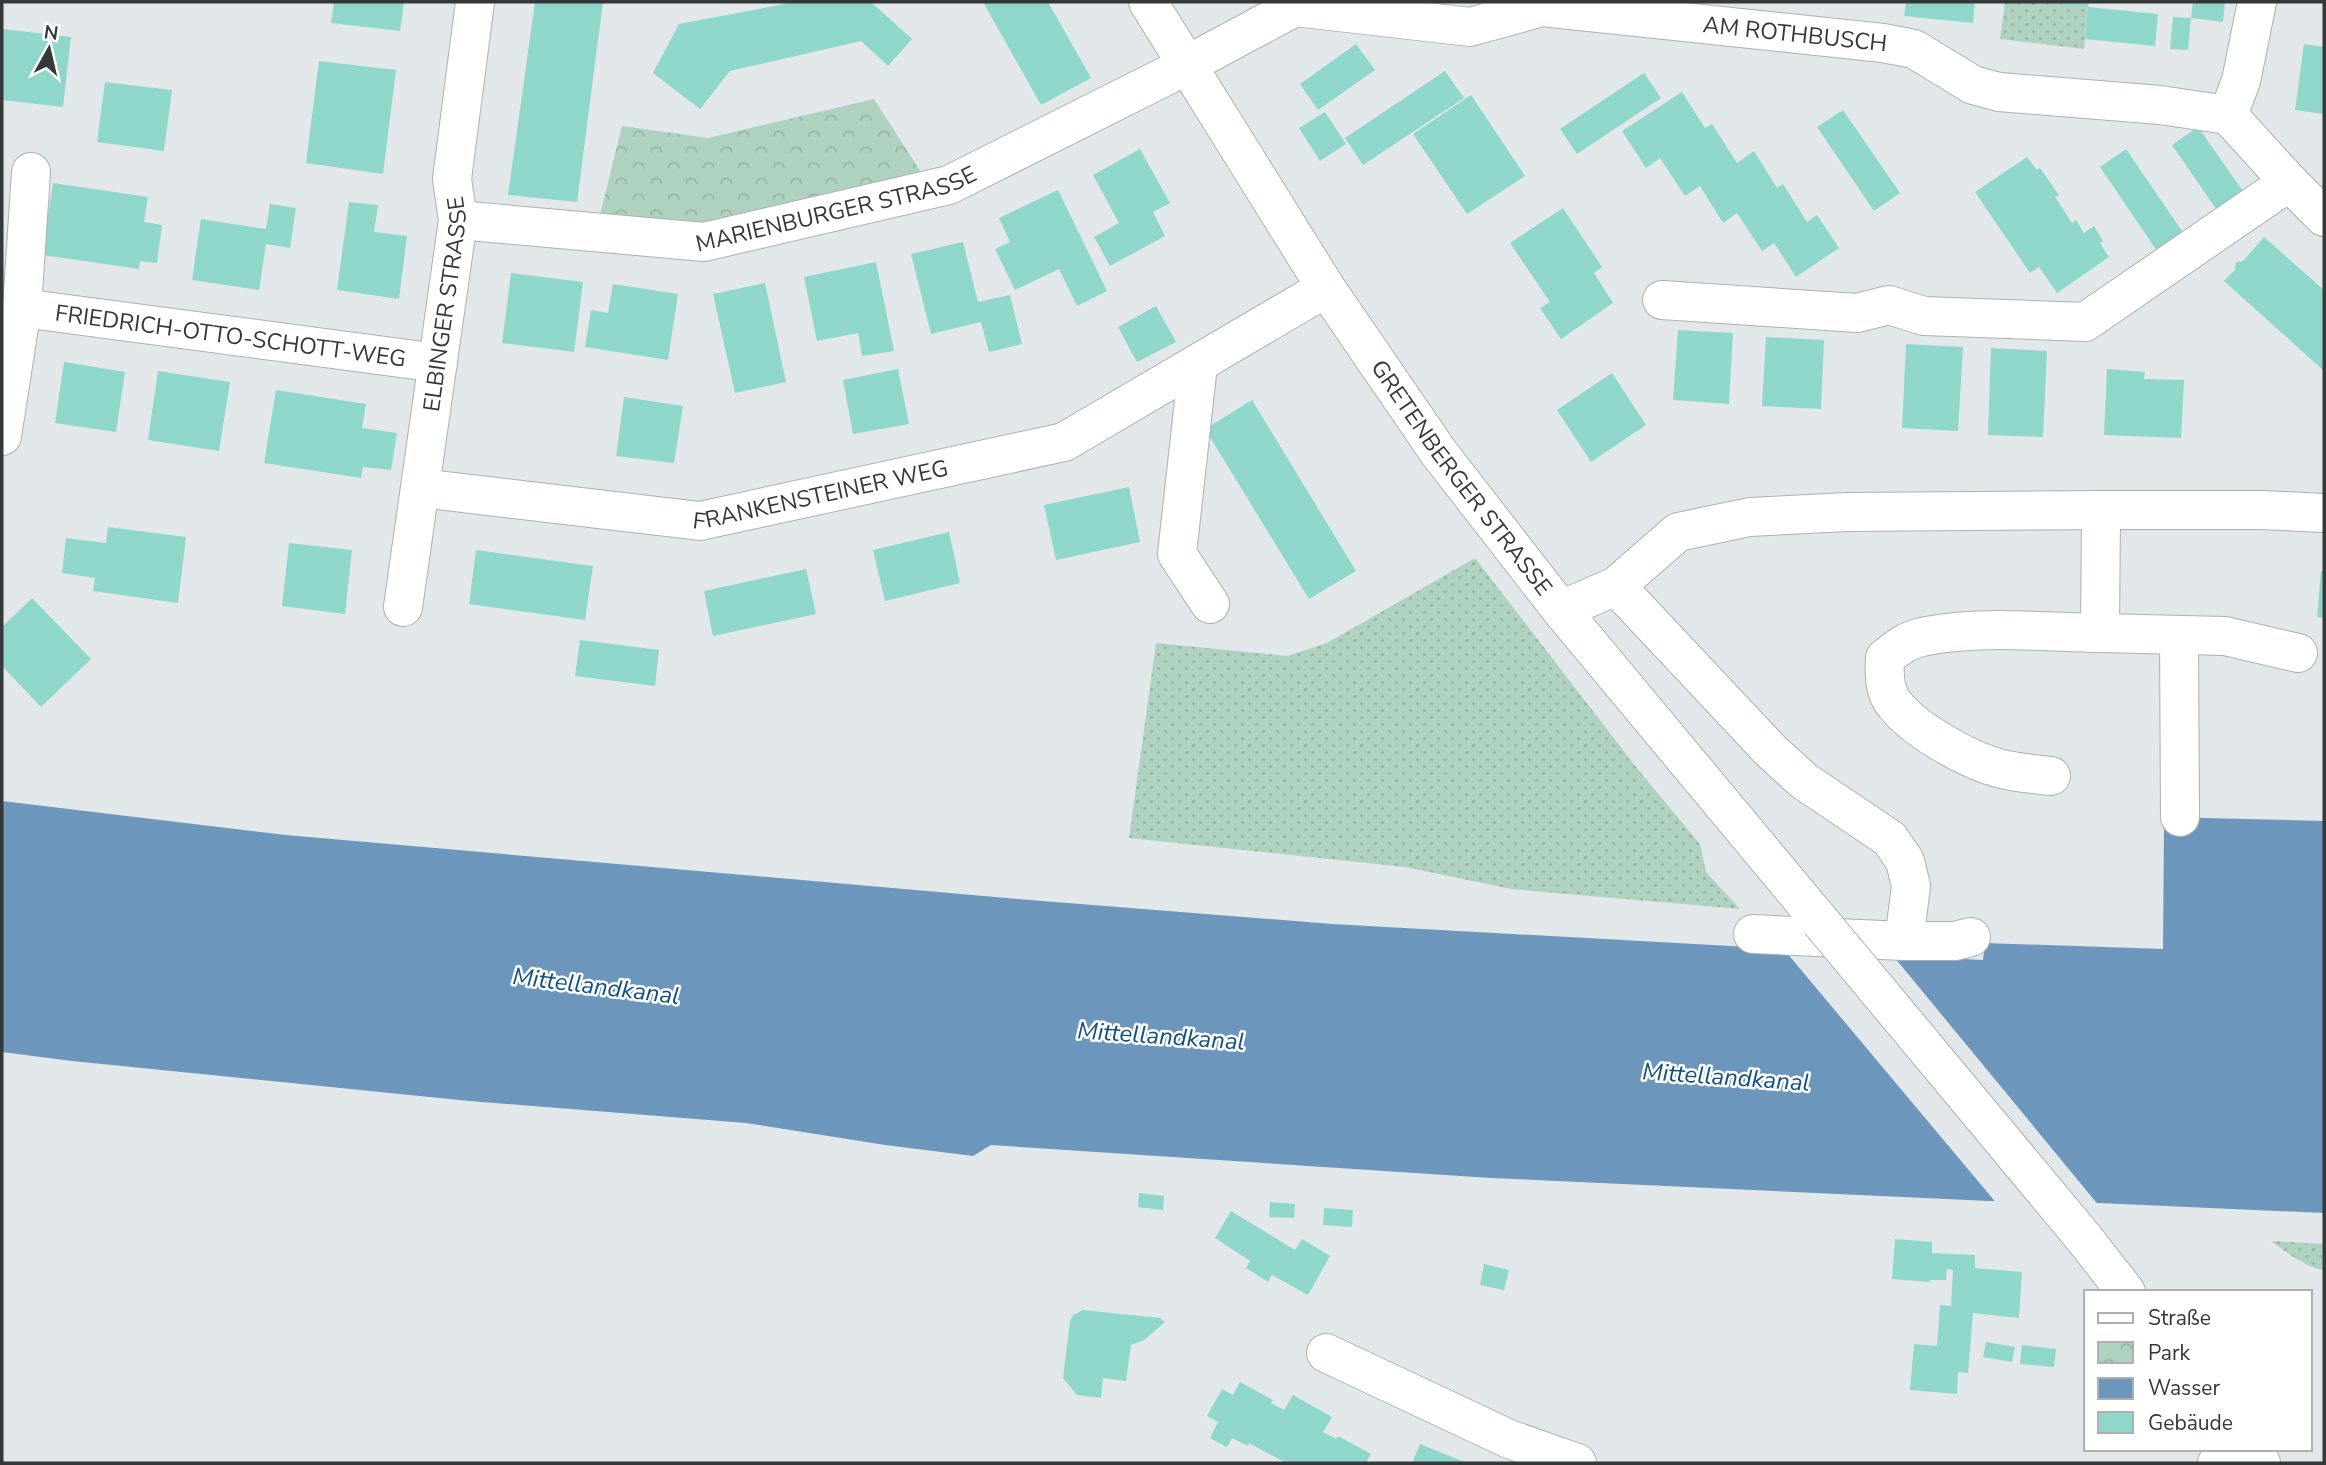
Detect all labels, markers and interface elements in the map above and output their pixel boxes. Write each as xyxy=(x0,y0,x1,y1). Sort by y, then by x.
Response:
street label: AM ROTHBUSCH xyxy=(1701,9,1889,59)
north arrow xyxy=(14,14,84,84)
text: N xyxy=(42,19,60,47)
street label: MARIENBURGER STRASSE xyxy=(693,159,982,259)
street label: ELBINGER STRASSE xyxy=(416,194,474,414)
street label: FRIEDRICH-OTTO-SCHOTT-WEG xyxy=(53,298,408,375)
street label: GRETENBERGER STRASSE xyxy=(1364,354,1559,602)
street label: FRANKENSTEINER WEG xyxy=(691,453,951,538)
water label: Mittellandkanal xyxy=(511,960,681,1012)
water label: Mittellandkanal xyxy=(1076,1014,1246,1058)
water label: Mittellandkanal xyxy=(1641,1055,1811,1099)
legend xyxy=(2084,1290,2312,1451)
text: Straße xyxy=(2148,1304,2211,1332)
text: Park xyxy=(2148,1339,2190,1367)
text: Wasser xyxy=(2148,1374,2220,1402)
text: Gebäude xyxy=(2148,1409,2233,1437)

